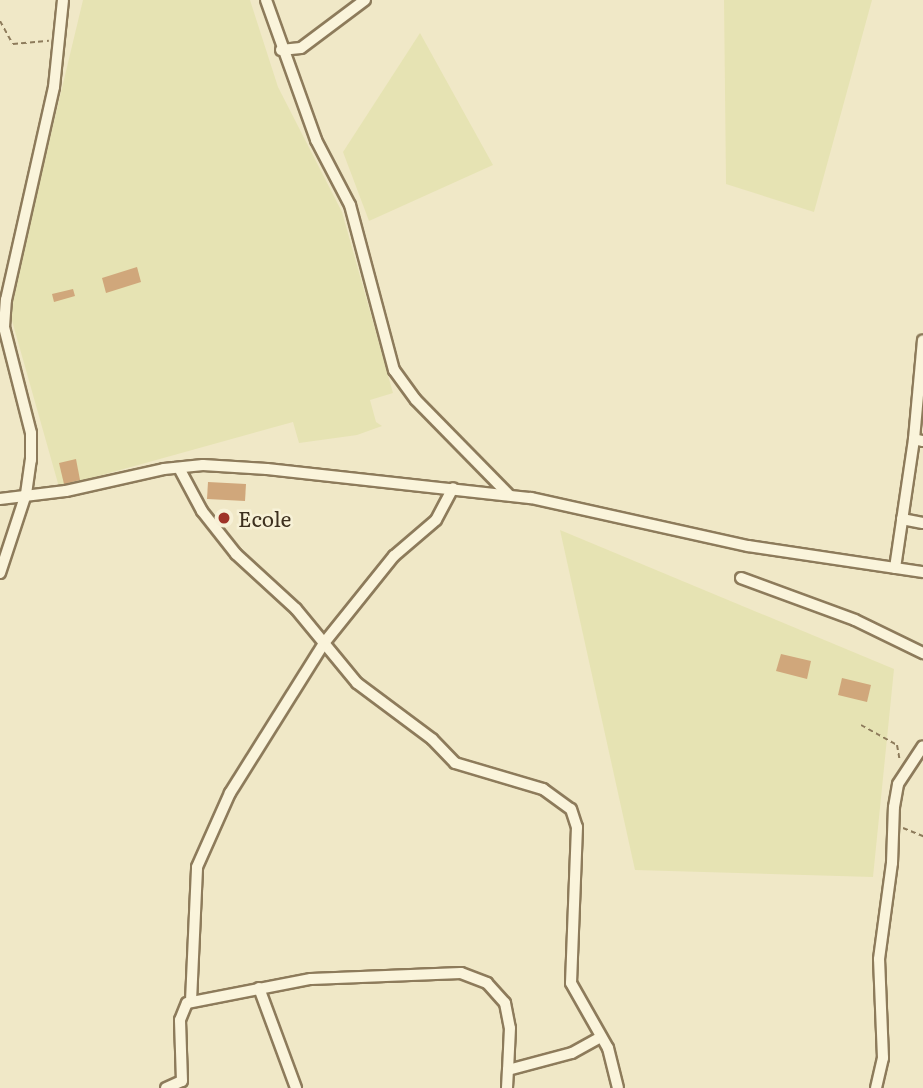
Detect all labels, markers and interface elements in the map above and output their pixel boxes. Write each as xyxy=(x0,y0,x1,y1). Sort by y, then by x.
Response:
place label: Ecole xyxy=(238,505,291,531)
marker: Ecole xyxy=(216,510,232,526)

